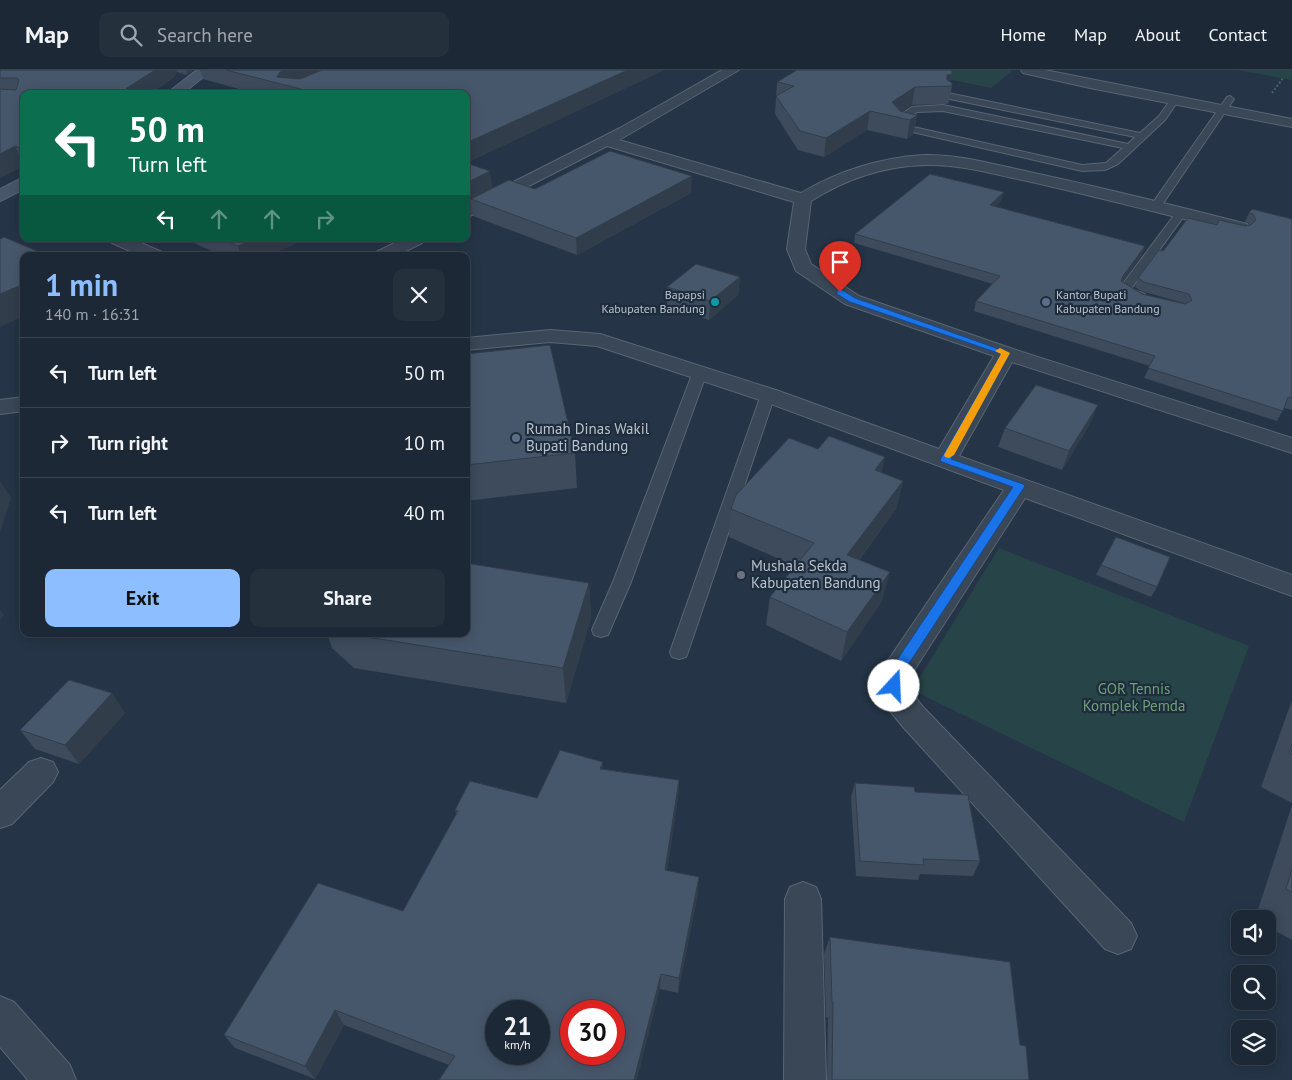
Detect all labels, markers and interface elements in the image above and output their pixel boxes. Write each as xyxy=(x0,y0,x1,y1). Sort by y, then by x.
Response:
search box xyxy=(99,12,449,57)
text: Map xyxy=(25,19,69,50)
icon: search xyxy=(117,21,145,49)
text: Search here xyxy=(157,23,253,47)
text: Home xyxy=(1000,23,1046,46)
text: Map xyxy=(1074,23,1107,46)
text: About xyxy=(1135,23,1181,46)
text: Contact xyxy=(1209,23,1267,46)
text: 50 m xyxy=(128,106,205,152)
icon: left xyxy=(45,110,110,175)
text: Turn left xyxy=(128,150,207,178)
icon: left xyxy=(152,205,180,233)
icon: ahead xyxy=(205,205,233,233)
icon: ahead xyxy=(258,205,286,233)
icon: right xyxy=(311,205,339,233)
pin xyxy=(819,241,861,292)
icon: arrive xyxy=(826,248,854,276)
text: 1 min xyxy=(45,265,118,304)
button: close xyxy=(393,269,445,321)
place label: Bapapsi Kabupaten Bandung xyxy=(601,287,705,316)
place label: Kantor Bupati Kabupaten Bandung xyxy=(1056,287,1160,316)
marker: Bapapsi Kabupaten Bandung xyxy=(709,296,721,308)
marker: Kantor Bupati Kabupaten Bandung xyxy=(1040,296,1052,308)
text: 140 m · 16:31 xyxy=(45,304,140,324)
icon: left xyxy=(45,359,73,387)
text: Turn left xyxy=(88,361,157,385)
text: 50 m xyxy=(404,361,445,385)
place label: Rumah Dinas Wakil Bupati Bandung xyxy=(526,419,650,455)
icon: right xyxy=(45,429,73,457)
text: Turn right xyxy=(88,431,168,455)
text: 10 m xyxy=(404,431,445,455)
marker: Rumah Dinas Wakil Bupati Bandung xyxy=(510,432,522,444)
icon: left xyxy=(45,499,73,527)
text: Turn left xyxy=(88,501,157,525)
text: 40 m xyxy=(404,501,445,525)
place label: Mushala Sekda Kabupaten Bandung xyxy=(751,556,880,592)
button: Exit xyxy=(45,569,240,627)
button: Share xyxy=(250,569,445,627)
marker: Mushala Sekda Kabupaten Bandung xyxy=(735,569,747,581)
position arrow xyxy=(867,659,919,711)
park label: GOR Tennis Komplek Pemda xyxy=(1083,679,1185,715)
map controls xyxy=(1231,910,1276,1065)
button: sound xyxy=(1231,910,1276,955)
button: search xyxy=(1231,965,1276,1010)
speed limit sign: 30 xyxy=(560,1000,625,1065)
text: 21 xyxy=(503,1010,532,1042)
button: layers xyxy=(1231,1020,1276,1065)
text: km/h xyxy=(504,1037,531,1052)

